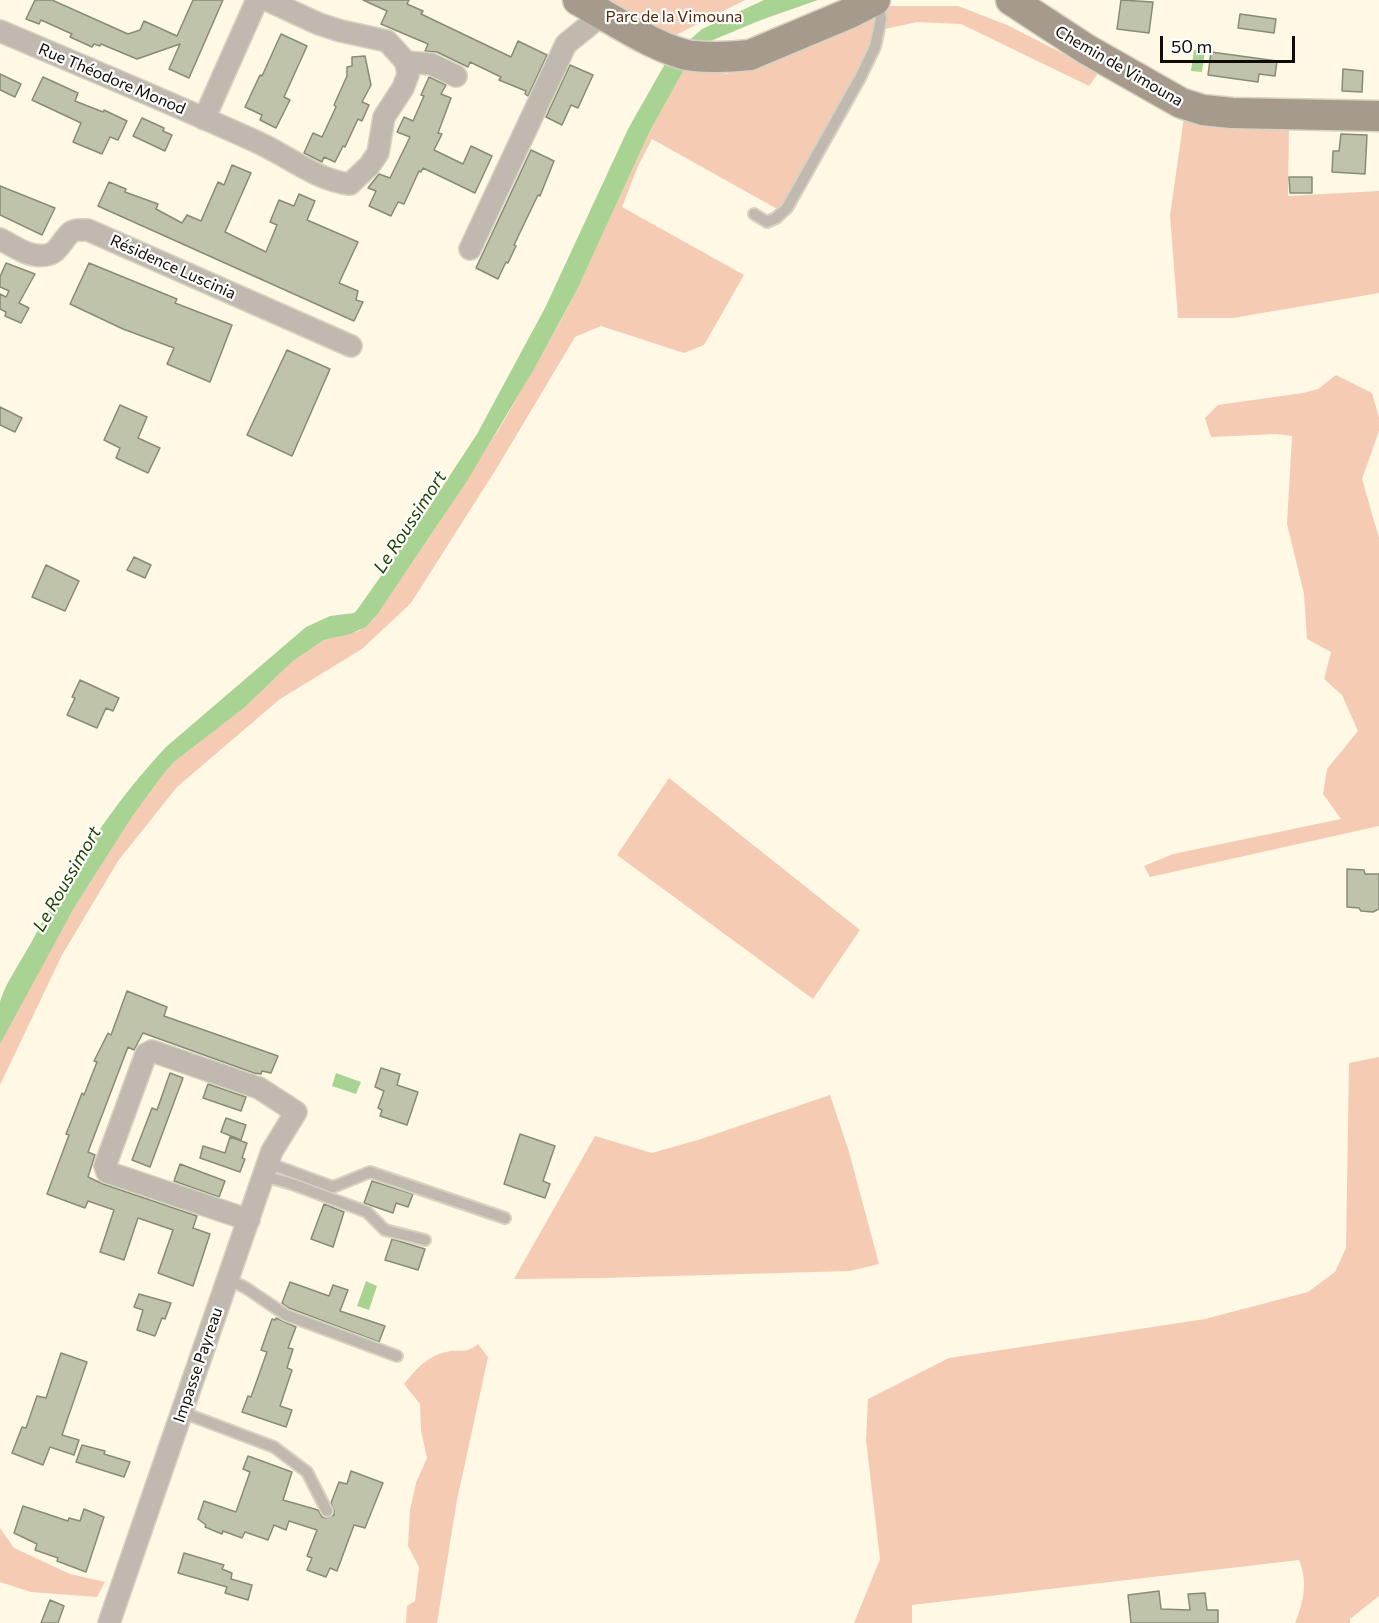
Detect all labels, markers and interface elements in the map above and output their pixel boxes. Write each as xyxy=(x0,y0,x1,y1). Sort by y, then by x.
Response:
park label: Parc de la Vimouna xyxy=(606,7,742,27)
street label: Chemin de Vimouna xyxy=(1052,22,1186,110)
scale bar xyxy=(1163,24,1298,62)
text: 50 m xyxy=(1171,35,1212,57)
street label: Rue Théodore Monod xyxy=(36,39,188,119)
street label: Résidence Luscinia xyxy=(107,231,239,303)
water label: Le Roussimort xyxy=(369,467,451,577)
water label: Le Roussimort xyxy=(28,823,106,935)
street label: Impasse Payreau xyxy=(169,1305,227,1425)

